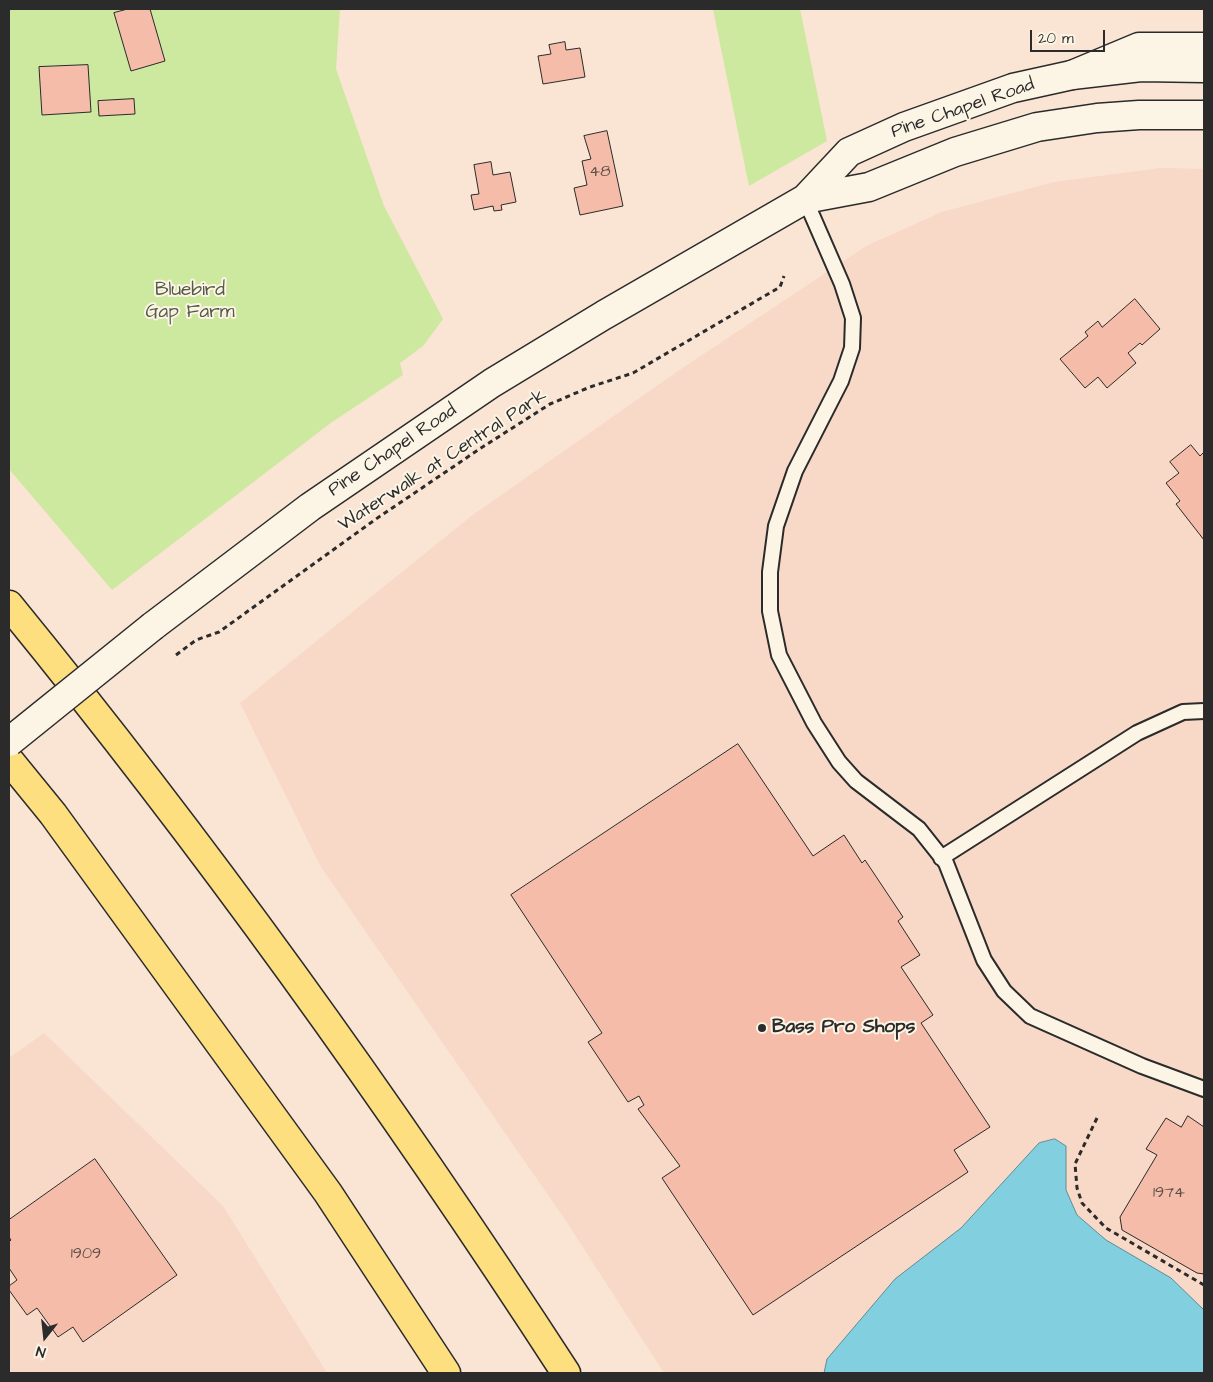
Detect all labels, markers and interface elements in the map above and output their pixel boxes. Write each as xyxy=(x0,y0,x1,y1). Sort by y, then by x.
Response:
scale bar xyxy=(1033,20,1108,52)
text: 20 m xyxy=(1038,28,1074,49)
street label: Pine Chapel Road xyxy=(888,74,1038,144)
house number: 48 xyxy=(589,163,611,183)
park label: Bluebird Gap Farm xyxy=(145,280,235,324)
street label: Waterwalk at Central Park xyxy=(335,385,551,537)
street label: Pine Chapel Road xyxy=(324,400,462,502)
place label: Bass Pro Shops xyxy=(772,1017,915,1039)
marker: Bass Pro Shops xyxy=(756,1022,768,1034)
house number: 1974 xyxy=(1153,1184,1185,1204)
house number: 1909 xyxy=(71,1245,101,1265)
north arrow xyxy=(20,1312,70,1362)
text: N xyxy=(34,1341,48,1362)

